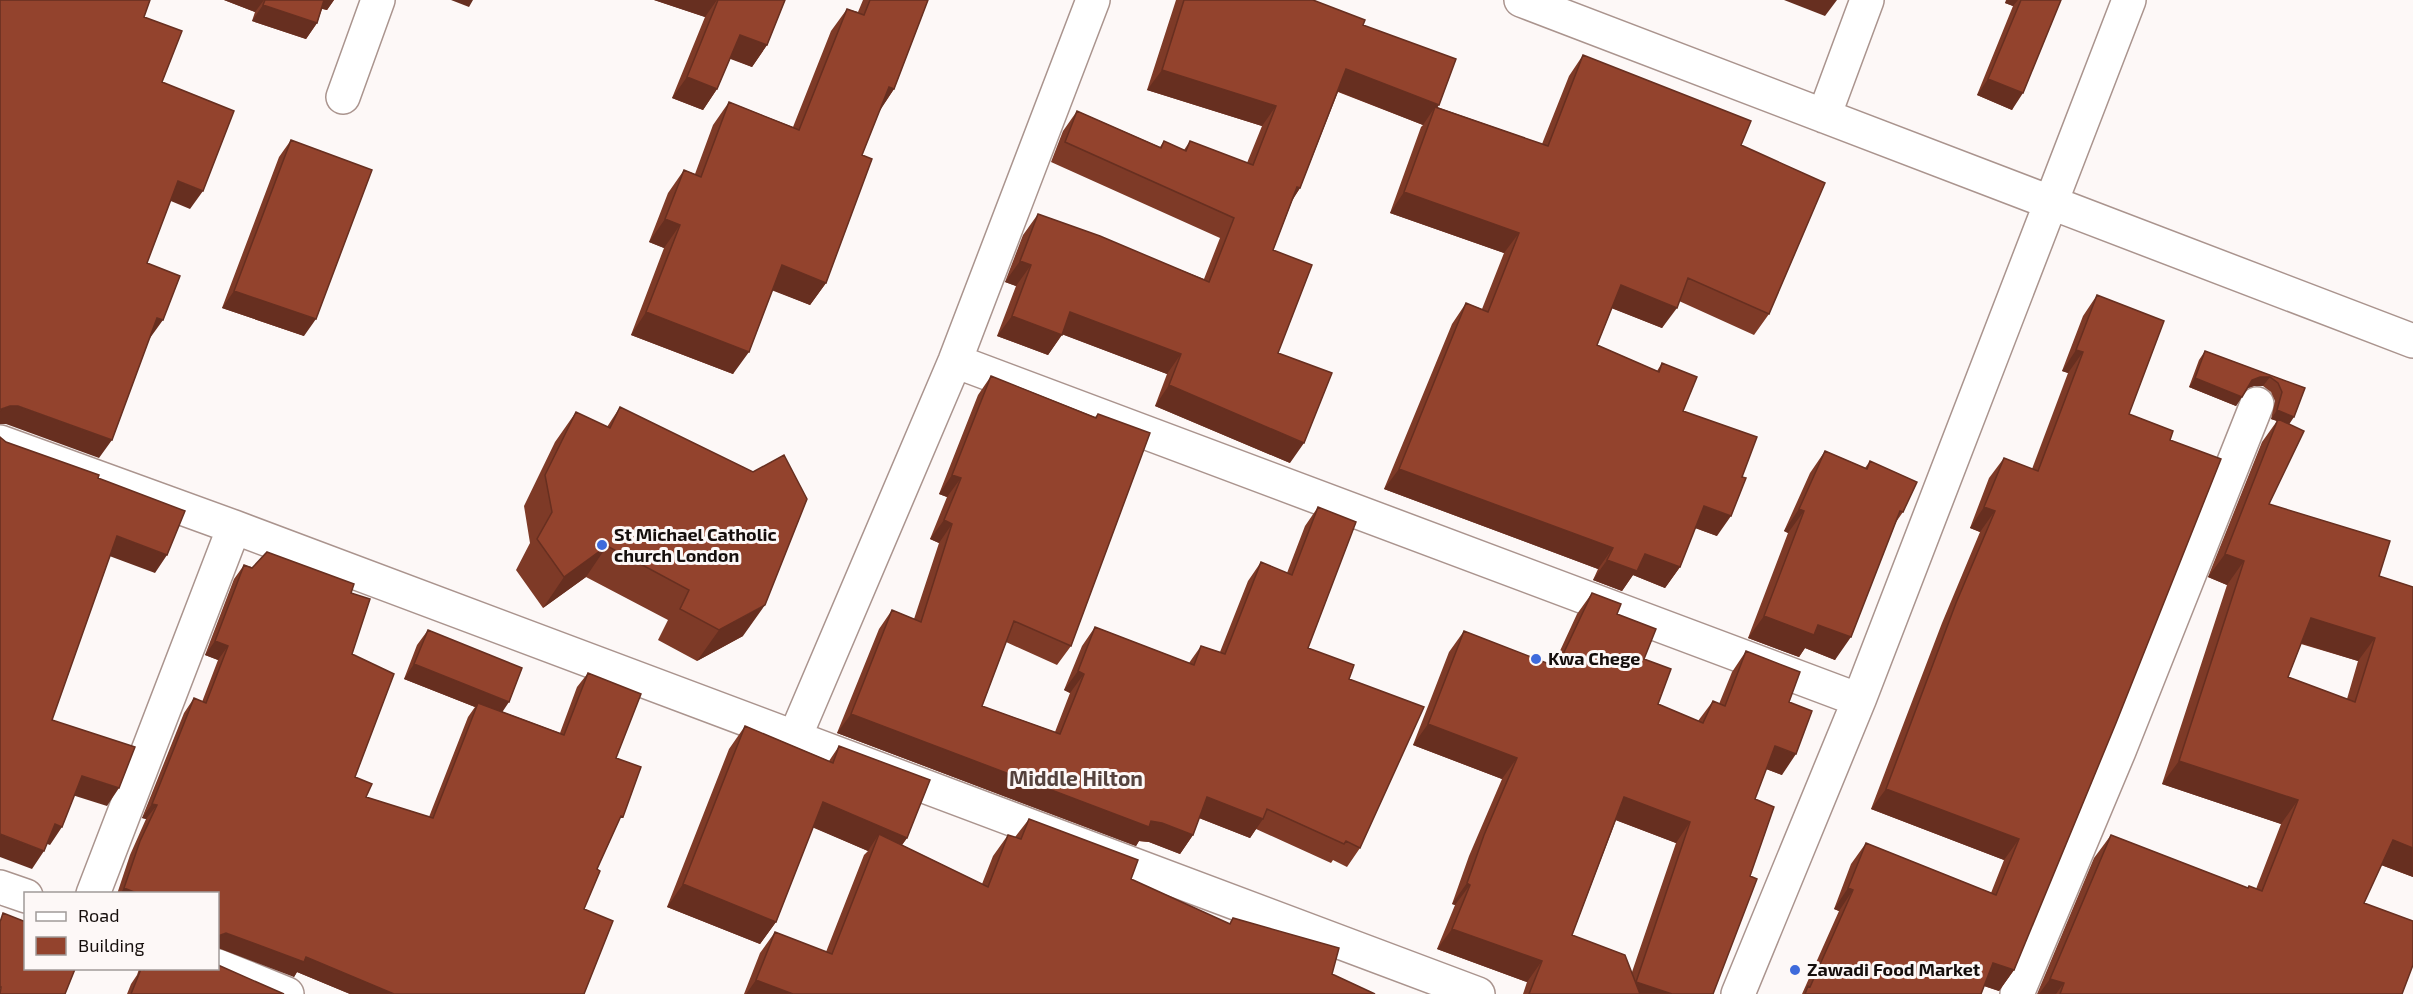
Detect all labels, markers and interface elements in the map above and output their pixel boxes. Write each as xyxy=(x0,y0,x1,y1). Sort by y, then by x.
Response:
place label: St Michael Catholic church London xyxy=(614,523,777,566)
marker: St Michael Catholic church London xyxy=(595,538,609,552)
place label: Kwa Chege xyxy=(1548,647,1640,669)
marker: Kwa Chege xyxy=(1529,652,1543,666)
district label: Middle Hilton xyxy=(1009,765,1143,790)
legend xyxy=(24,892,219,970)
text: Road xyxy=(78,904,119,926)
text: Building xyxy=(78,934,145,956)
place label: Zawadi Food Market xyxy=(1807,958,1981,980)
marker: Zawadi Food Market xyxy=(1788,963,1802,977)

